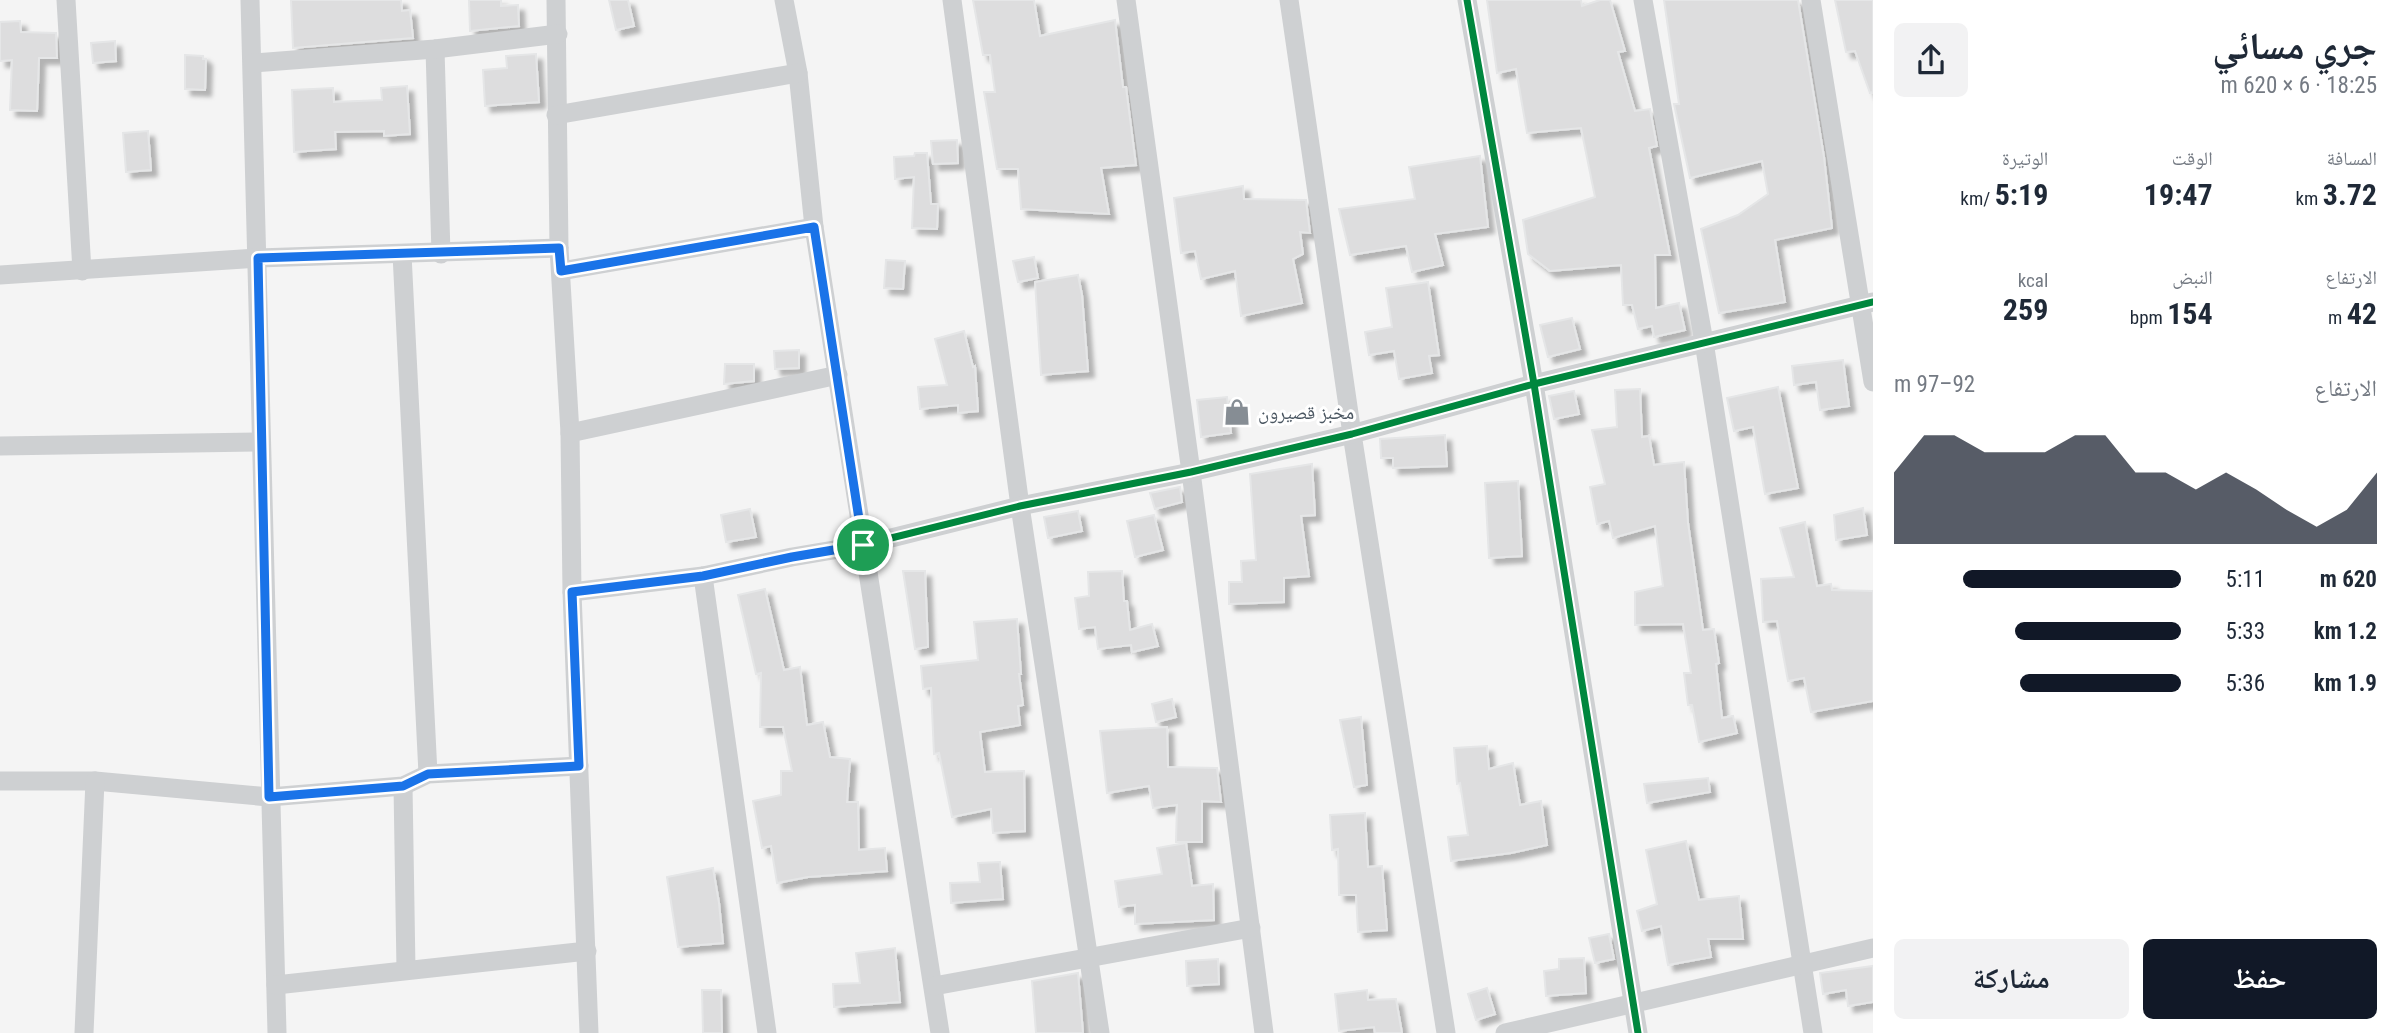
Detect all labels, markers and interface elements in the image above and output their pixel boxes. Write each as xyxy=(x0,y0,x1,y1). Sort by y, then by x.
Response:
button: share xyxy=(1894,23,1968,97)
text: جري مسائي xyxy=(2212,24,2377,68)
text: 18:25 · 6 × 620 m xyxy=(2221,72,2377,99)
text: الوتيرة xyxy=(2002,147,2048,170)
text: الوقت xyxy=(2172,147,2213,170)
text: المسافة xyxy=(2327,147,2377,170)
text: 5:19 xyxy=(1995,177,2048,212)
text: 19:47 xyxy=(2144,177,2213,212)
text: 3.72 xyxy=(2323,177,2377,212)
text: /km xyxy=(1960,187,1995,210)
text: km xyxy=(2296,187,2323,210)
text: النبض xyxy=(2172,266,2213,289)
text: الارتفاع xyxy=(2325,266,2377,289)
text: kcal xyxy=(2018,269,2048,292)
text: 259 xyxy=(2003,292,2048,327)
text: 154 xyxy=(2167,296,2213,331)
text: 42 xyxy=(2347,296,2377,331)
text: bpm xyxy=(2130,306,2167,329)
text: m xyxy=(2328,306,2347,329)
text: 92–97 m xyxy=(1894,371,1975,398)
text: الارتفاع xyxy=(2314,375,2377,402)
shop icon: مخبز قصيرون xyxy=(1222,397,1252,427)
place label: مخبز قصيرون xyxy=(1258,401,1354,424)
pin xyxy=(833,515,893,575)
icon: arrive xyxy=(844,526,882,564)
text: 5:11 xyxy=(2226,566,2265,593)
text: 620 m xyxy=(2320,566,2377,593)
text: 5:33 xyxy=(2226,618,2265,645)
text: 1.2 km xyxy=(2314,618,2377,645)
text: 5:36 xyxy=(2226,670,2265,697)
text: 1.9 km xyxy=(2314,670,2377,697)
button: مشاركة xyxy=(1894,939,2129,1019)
button: حفظ xyxy=(2143,939,2377,1019)

